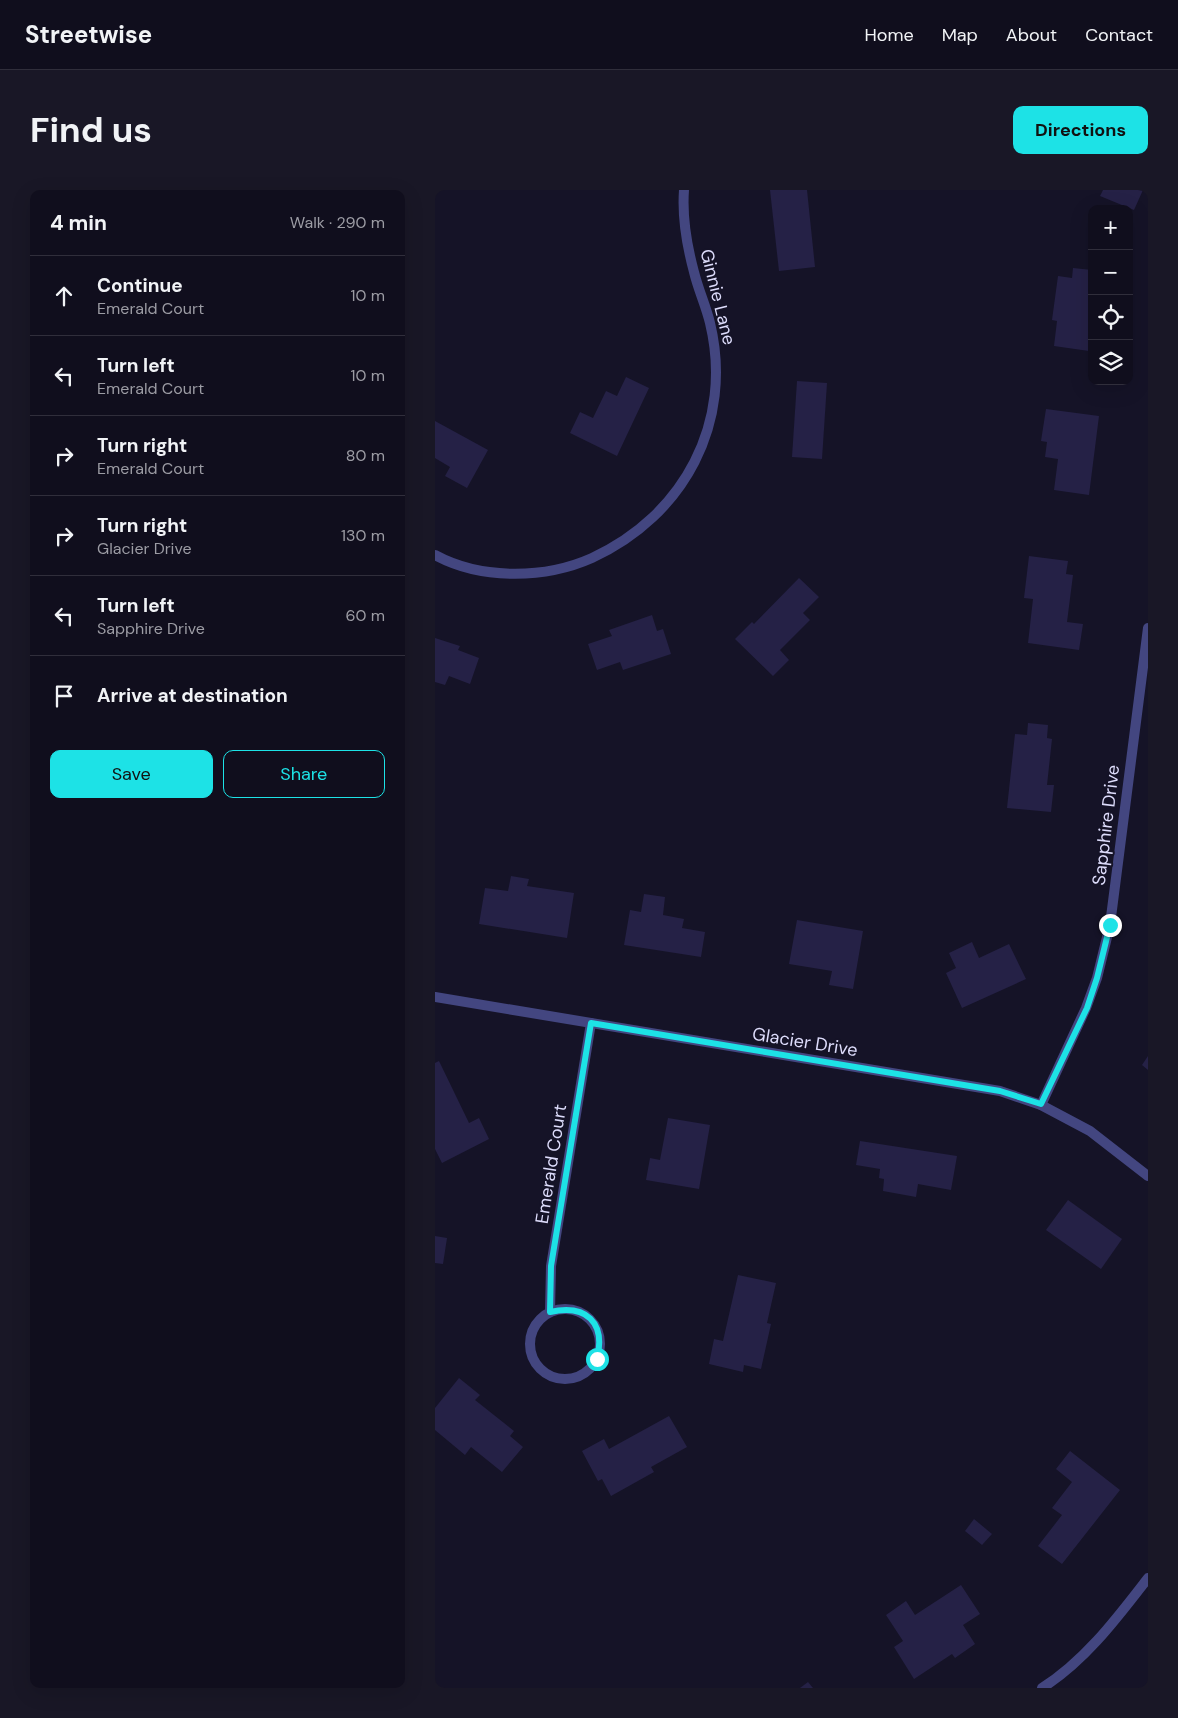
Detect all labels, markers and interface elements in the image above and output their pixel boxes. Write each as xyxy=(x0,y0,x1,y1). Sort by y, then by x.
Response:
text: Streetwise xyxy=(25,19,152,50)
text: Home xyxy=(864,23,914,47)
text: Map xyxy=(942,23,978,47)
text: About xyxy=(1006,23,1057,47)
text: Contact xyxy=(1085,23,1153,47)
button: Directions xyxy=(1013,106,1148,154)
text: Find us xyxy=(30,107,152,153)
map controls xyxy=(1088,205,1133,385)
button: + xyxy=(1088,205,1133,250)
text: 4 min xyxy=(50,209,107,237)
text: Walk · 290 m xyxy=(290,212,385,233)
street label: Ginnie Lane xyxy=(695,247,741,347)
button: − xyxy=(1088,250,1133,295)
text: Continue xyxy=(97,273,183,298)
icon: ahead xyxy=(50,282,78,310)
text: 10 m xyxy=(351,285,385,306)
button: locate xyxy=(1088,295,1133,340)
text: Emerald Court xyxy=(97,298,204,319)
button: layers xyxy=(1088,340,1133,385)
text: Turn left xyxy=(97,353,175,378)
icon: left xyxy=(50,362,78,390)
text: 10 m xyxy=(351,365,385,386)
text: Emerald Court xyxy=(97,378,204,399)
text: Turn right xyxy=(97,433,187,458)
icon: right xyxy=(50,442,78,470)
text: 80 m xyxy=(346,445,385,466)
text: Emerald Court xyxy=(97,458,204,479)
text: Turn right xyxy=(97,513,187,538)
icon: right xyxy=(50,522,78,550)
text: 130 m xyxy=(341,525,385,546)
text: Glacier Drive xyxy=(97,538,192,559)
text: Turn left xyxy=(97,593,175,618)
icon: left xyxy=(50,602,78,630)
text: 60 m xyxy=(345,605,385,626)
text: Sapphire Drive xyxy=(97,618,205,639)
icon: arrive xyxy=(50,682,78,710)
text: Arrive at destination xyxy=(97,683,288,708)
button: Save xyxy=(50,750,213,798)
button: Share xyxy=(223,750,385,798)
street label: Sapphire Drive xyxy=(1087,763,1125,887)
route end xyxy=(1099,914,1122,937)
street label: Glacier Drive xyxy=(751,1022,859,1062)
street label: Emerald Court xyxy=(530,1103,572,1225)
route start xyxy=(586,1348,609,1371)

